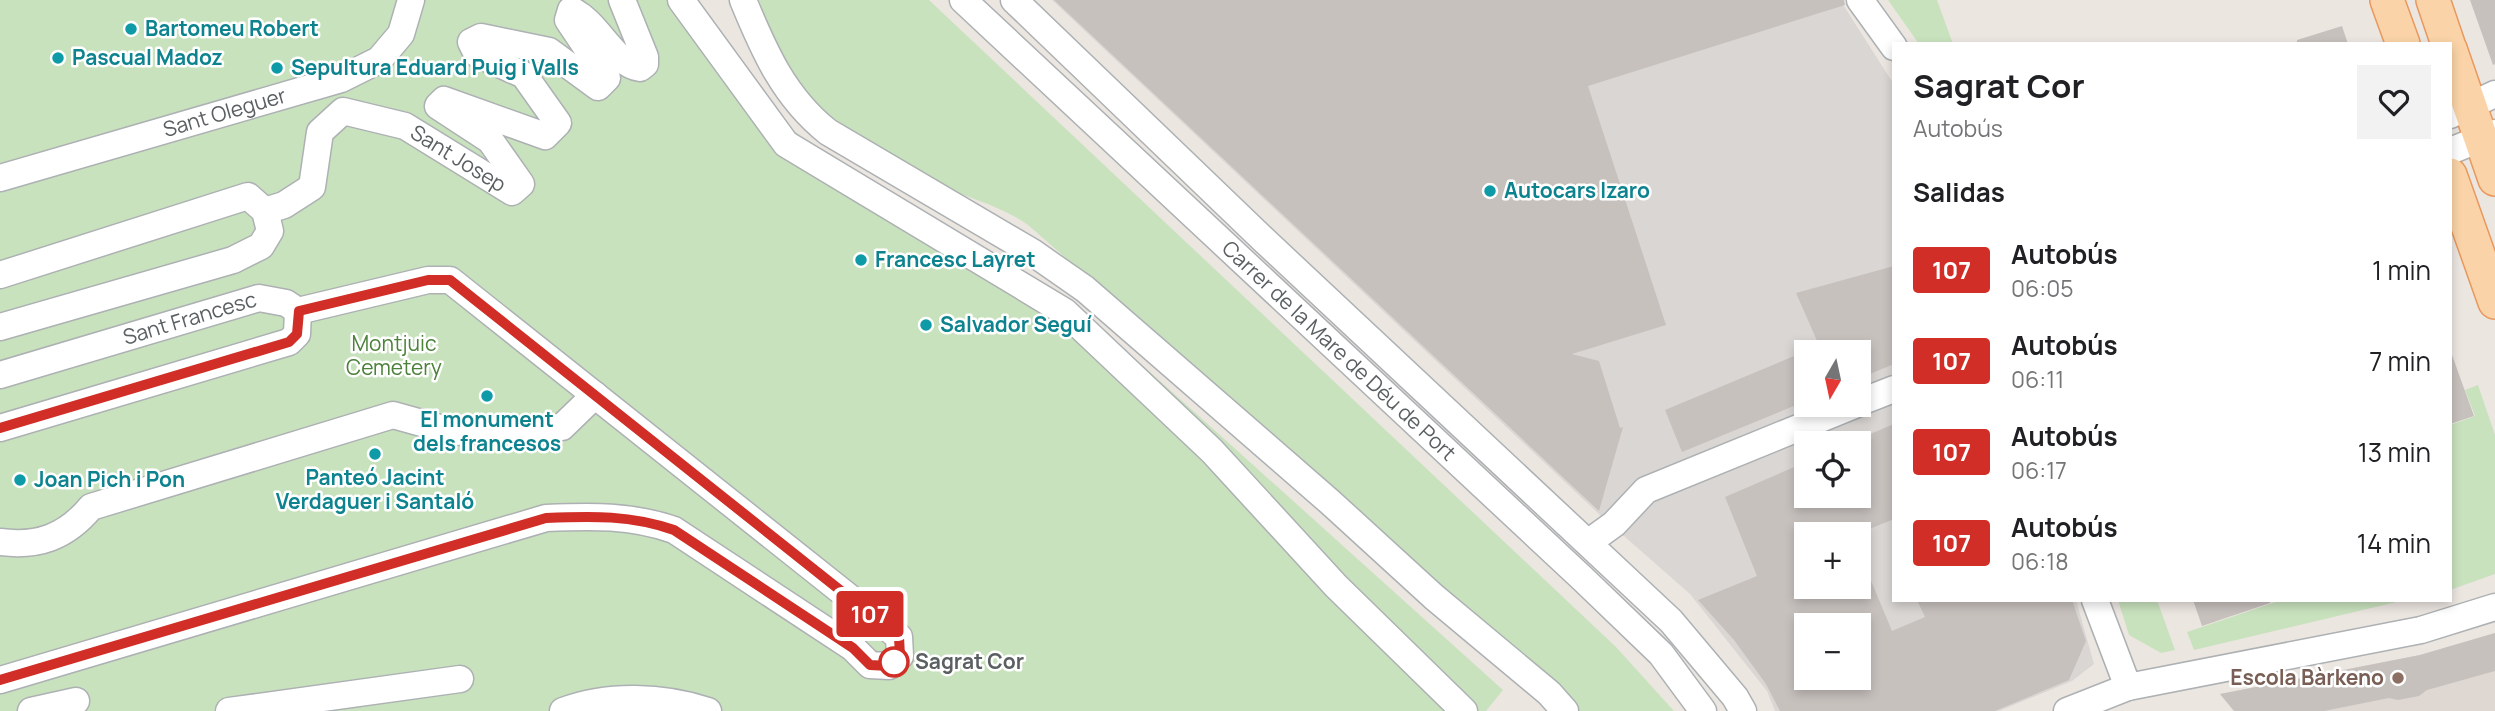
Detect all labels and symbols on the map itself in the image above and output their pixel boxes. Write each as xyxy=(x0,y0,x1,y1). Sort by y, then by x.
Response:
place label: Bartomeu Robert xyxy=(145,14,319,42)
marker: Bartomeu Robert xyxy=(123,21,139,37)
place label: Pascual Madoz xyxy=(72,43,223,71)
marker: Pascual Madoz xyxy=(50,50,66,66)
place label: Sepultura Eduard Puig i Valls xyxy=(291,53,579,81)
marker: Sepultura Eduard Puig i Valls xyxy=(269,60,285,76)
street label: Sant Oleguer xyxy=(160,81,290,143)
street label: Sant Josep xyxy=(406,118,512,198)
place label: Autocars Izaro xyxy=(1504,176,1650,204)
marker: Autocars Izaro xyxy=(1482,183,1498,199)
street label: Carrer de la Mare de Déu de Port xyxy=(1216,234,1462,466)
place label: Francesc Layret xyxy=(875,245,1036,273)
marker: Francesc Layret xyxy=(853,252,869,268)
street label: Sant Francesc xyxy=(119,285,260,351)
place label: Salvador Seguí xyxy=(940,310,1092,338)
marker: Salvador Seguí xyxy=(918,317,934,333)
park label: Montjuic Cemetery xyxy=(346,329,442,381)
north arrow xyxy=(1794,340,1871,416)
marker: El monument dels francesos xyxy=(479,388,495,404)
place label: El monument dels francesos xyxy=(413,405,561,457)
marker: Panteó Jacint Verdaguer i Santaló xyxy=(367,446,383,462)
place label: Panteó Jacint Verdaguer i Santaló xyxy=(276,463,474,515)
place label: Joan Pich i Pon xyxy=(34,465,185,493)
marker: Joan Pich i Pon xyxy=(12,472,28,488)
line badge: 107 xyxy=(830,591,910,637)
marker: Sagrat Cor xyxy=(879,647,909,677)
place label: Sagrat Cor xyxy=(915,647,1024,675)
place label: Escola Bàrkeno xyxy=(2230,663,2384,691)
marker: Escola Bàrkeno xyxy=(2390,670,2406,686)

